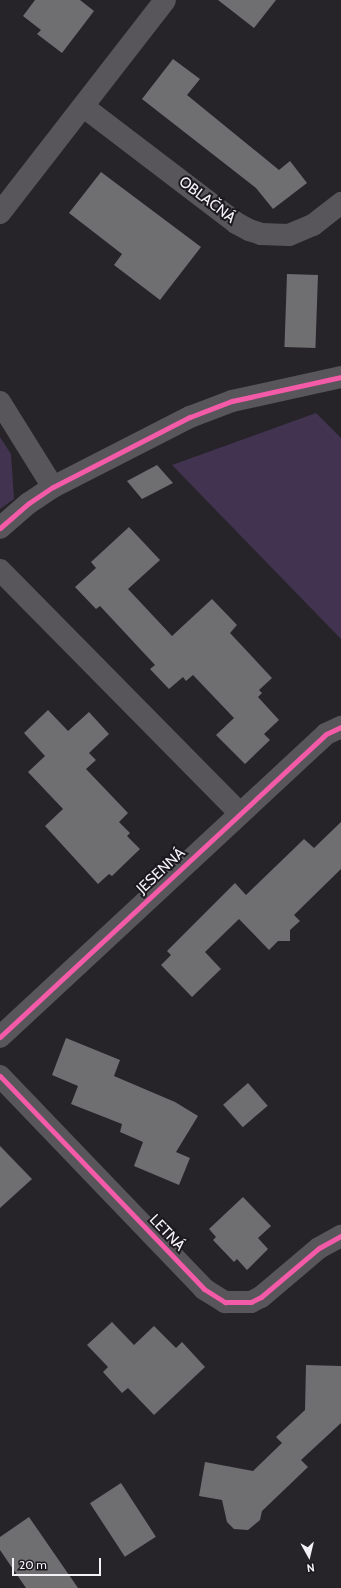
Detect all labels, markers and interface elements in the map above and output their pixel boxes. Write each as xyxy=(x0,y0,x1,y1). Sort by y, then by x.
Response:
street label: OBLAČNÁ xyxy=(175,173,239,227)
street label: JESENNÁ xyxy=(133,844,189,898)
street label: LETNÁ xyxy=(145,1211,189,1255)
north arrow xyxy=(289,1536,329,1576)
scale bar xyxy=(14,1550,103,1576)
text: 20 m xyxy=(19,1557,47,1572)
text: N xyxy=(306,1560,315,1575)

